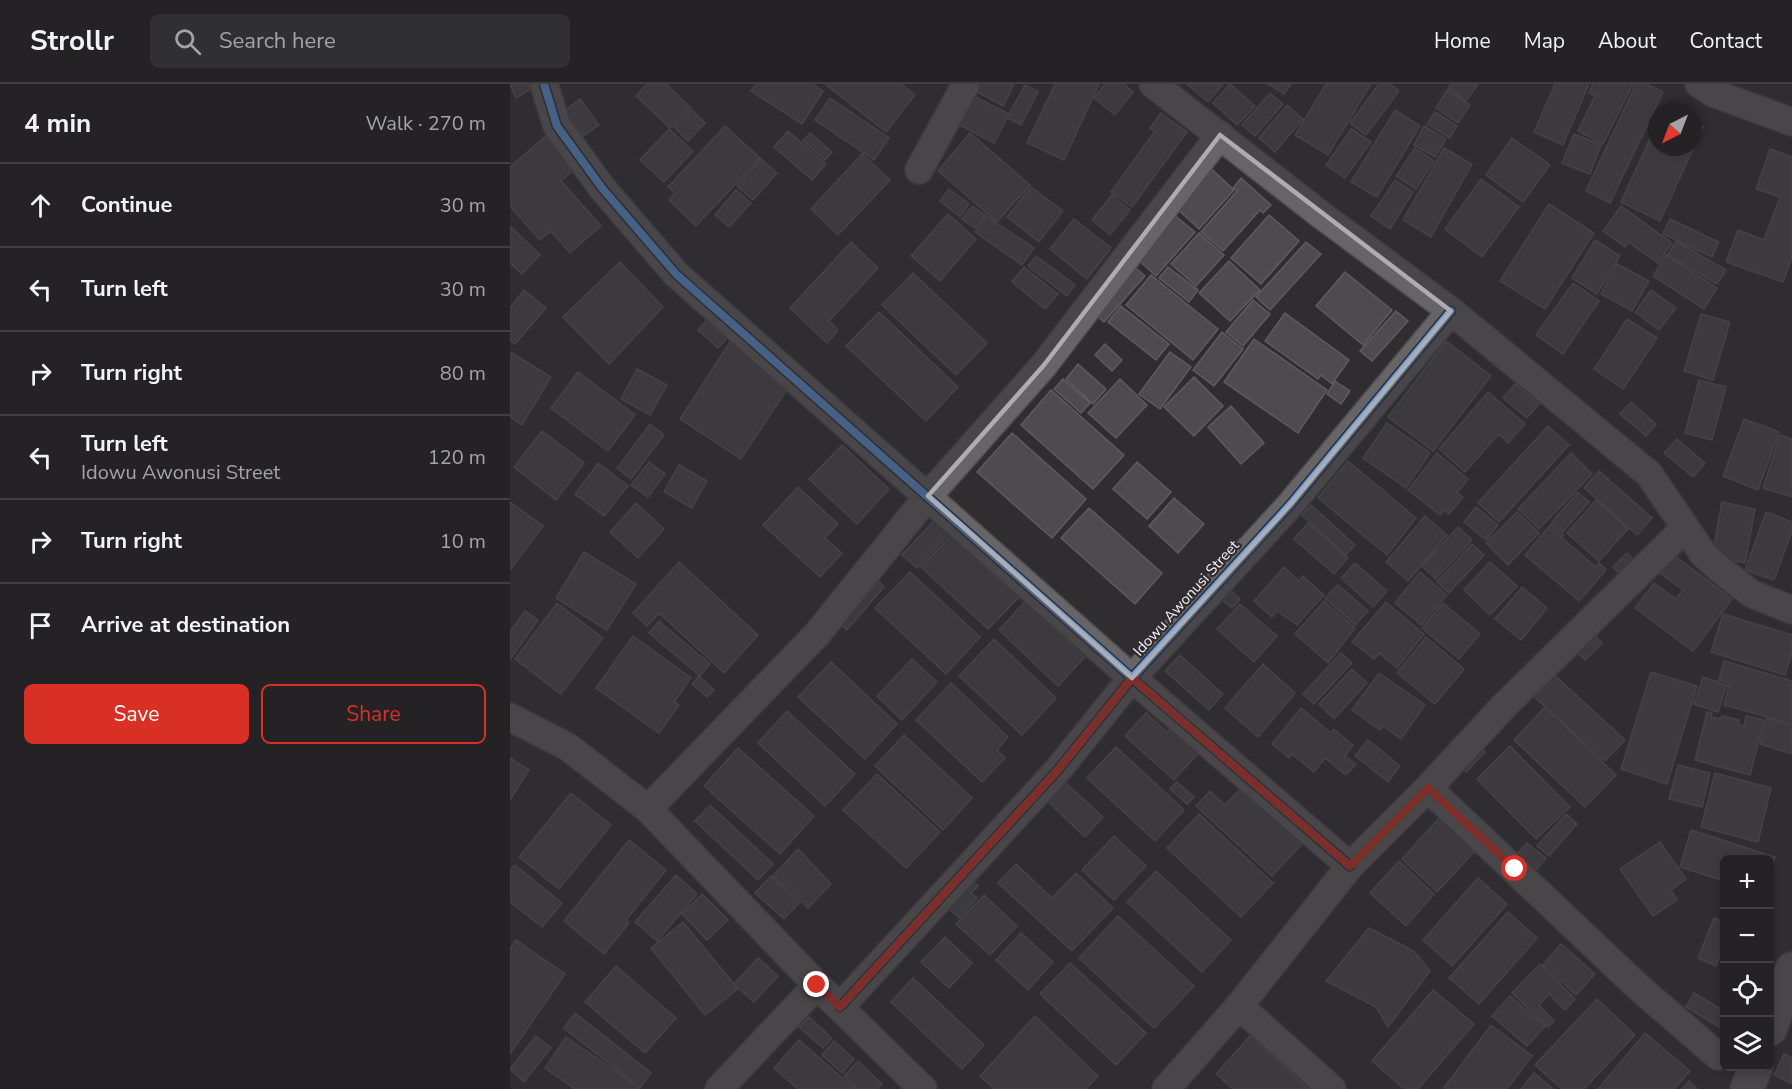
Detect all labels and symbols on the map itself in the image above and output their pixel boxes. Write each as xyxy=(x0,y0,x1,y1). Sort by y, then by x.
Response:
north arrow xyxy=(1648,102,1702,156)
street label: Idowu Awonusi Street xyxy=(1129,535,1244,660)
route start xyxy=(1501,855,1527,881)
route end xyxy=(803,971,829,997)

